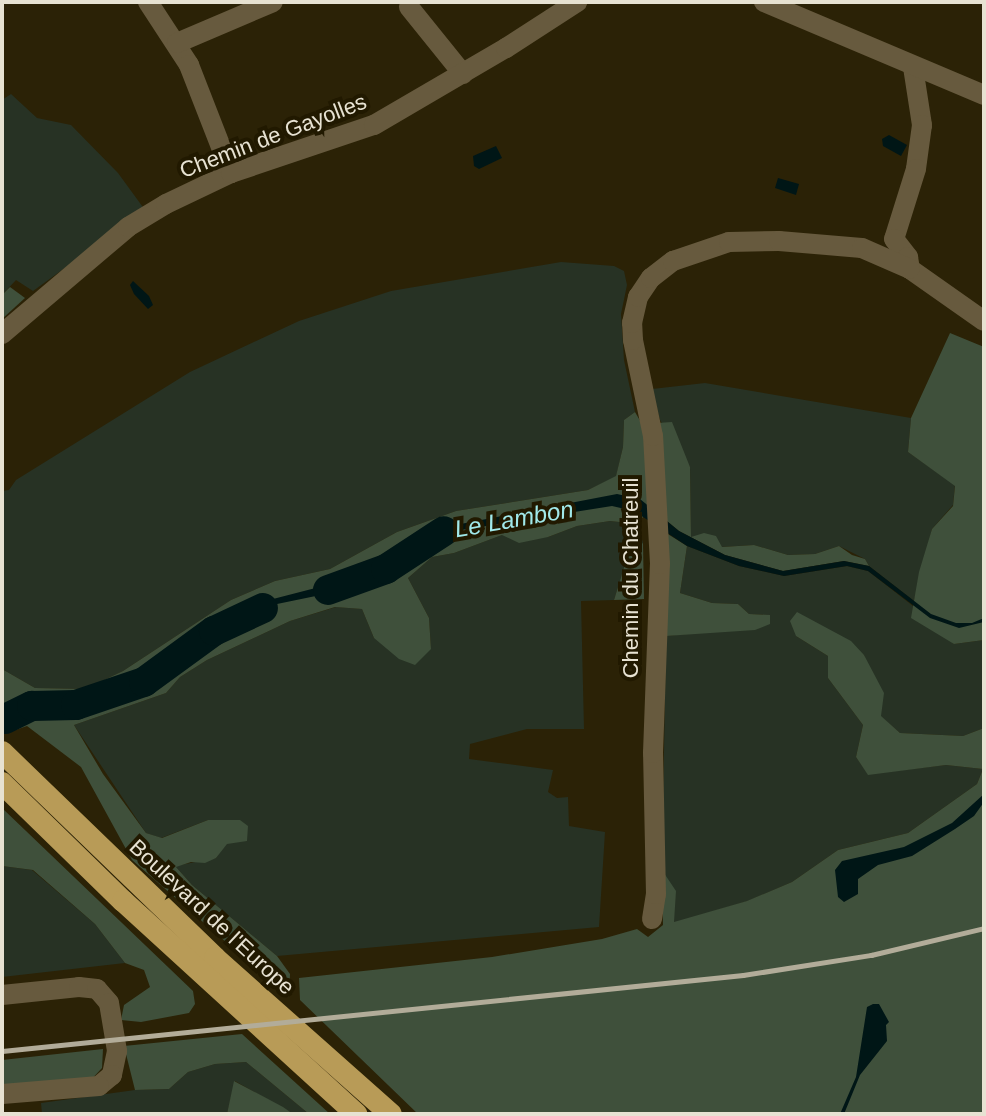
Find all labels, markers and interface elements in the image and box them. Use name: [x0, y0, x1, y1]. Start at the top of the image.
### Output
street label: Chemin de Gayolles: [176, 88, 370, 184]
street label: Chemin du Chatreuil: [618, 478, 644, 678]
water label: Le Lambon: [452, 494, 576, 544]
street label: Boulevard de l'Europe: [124, 834, 300, 1000]

